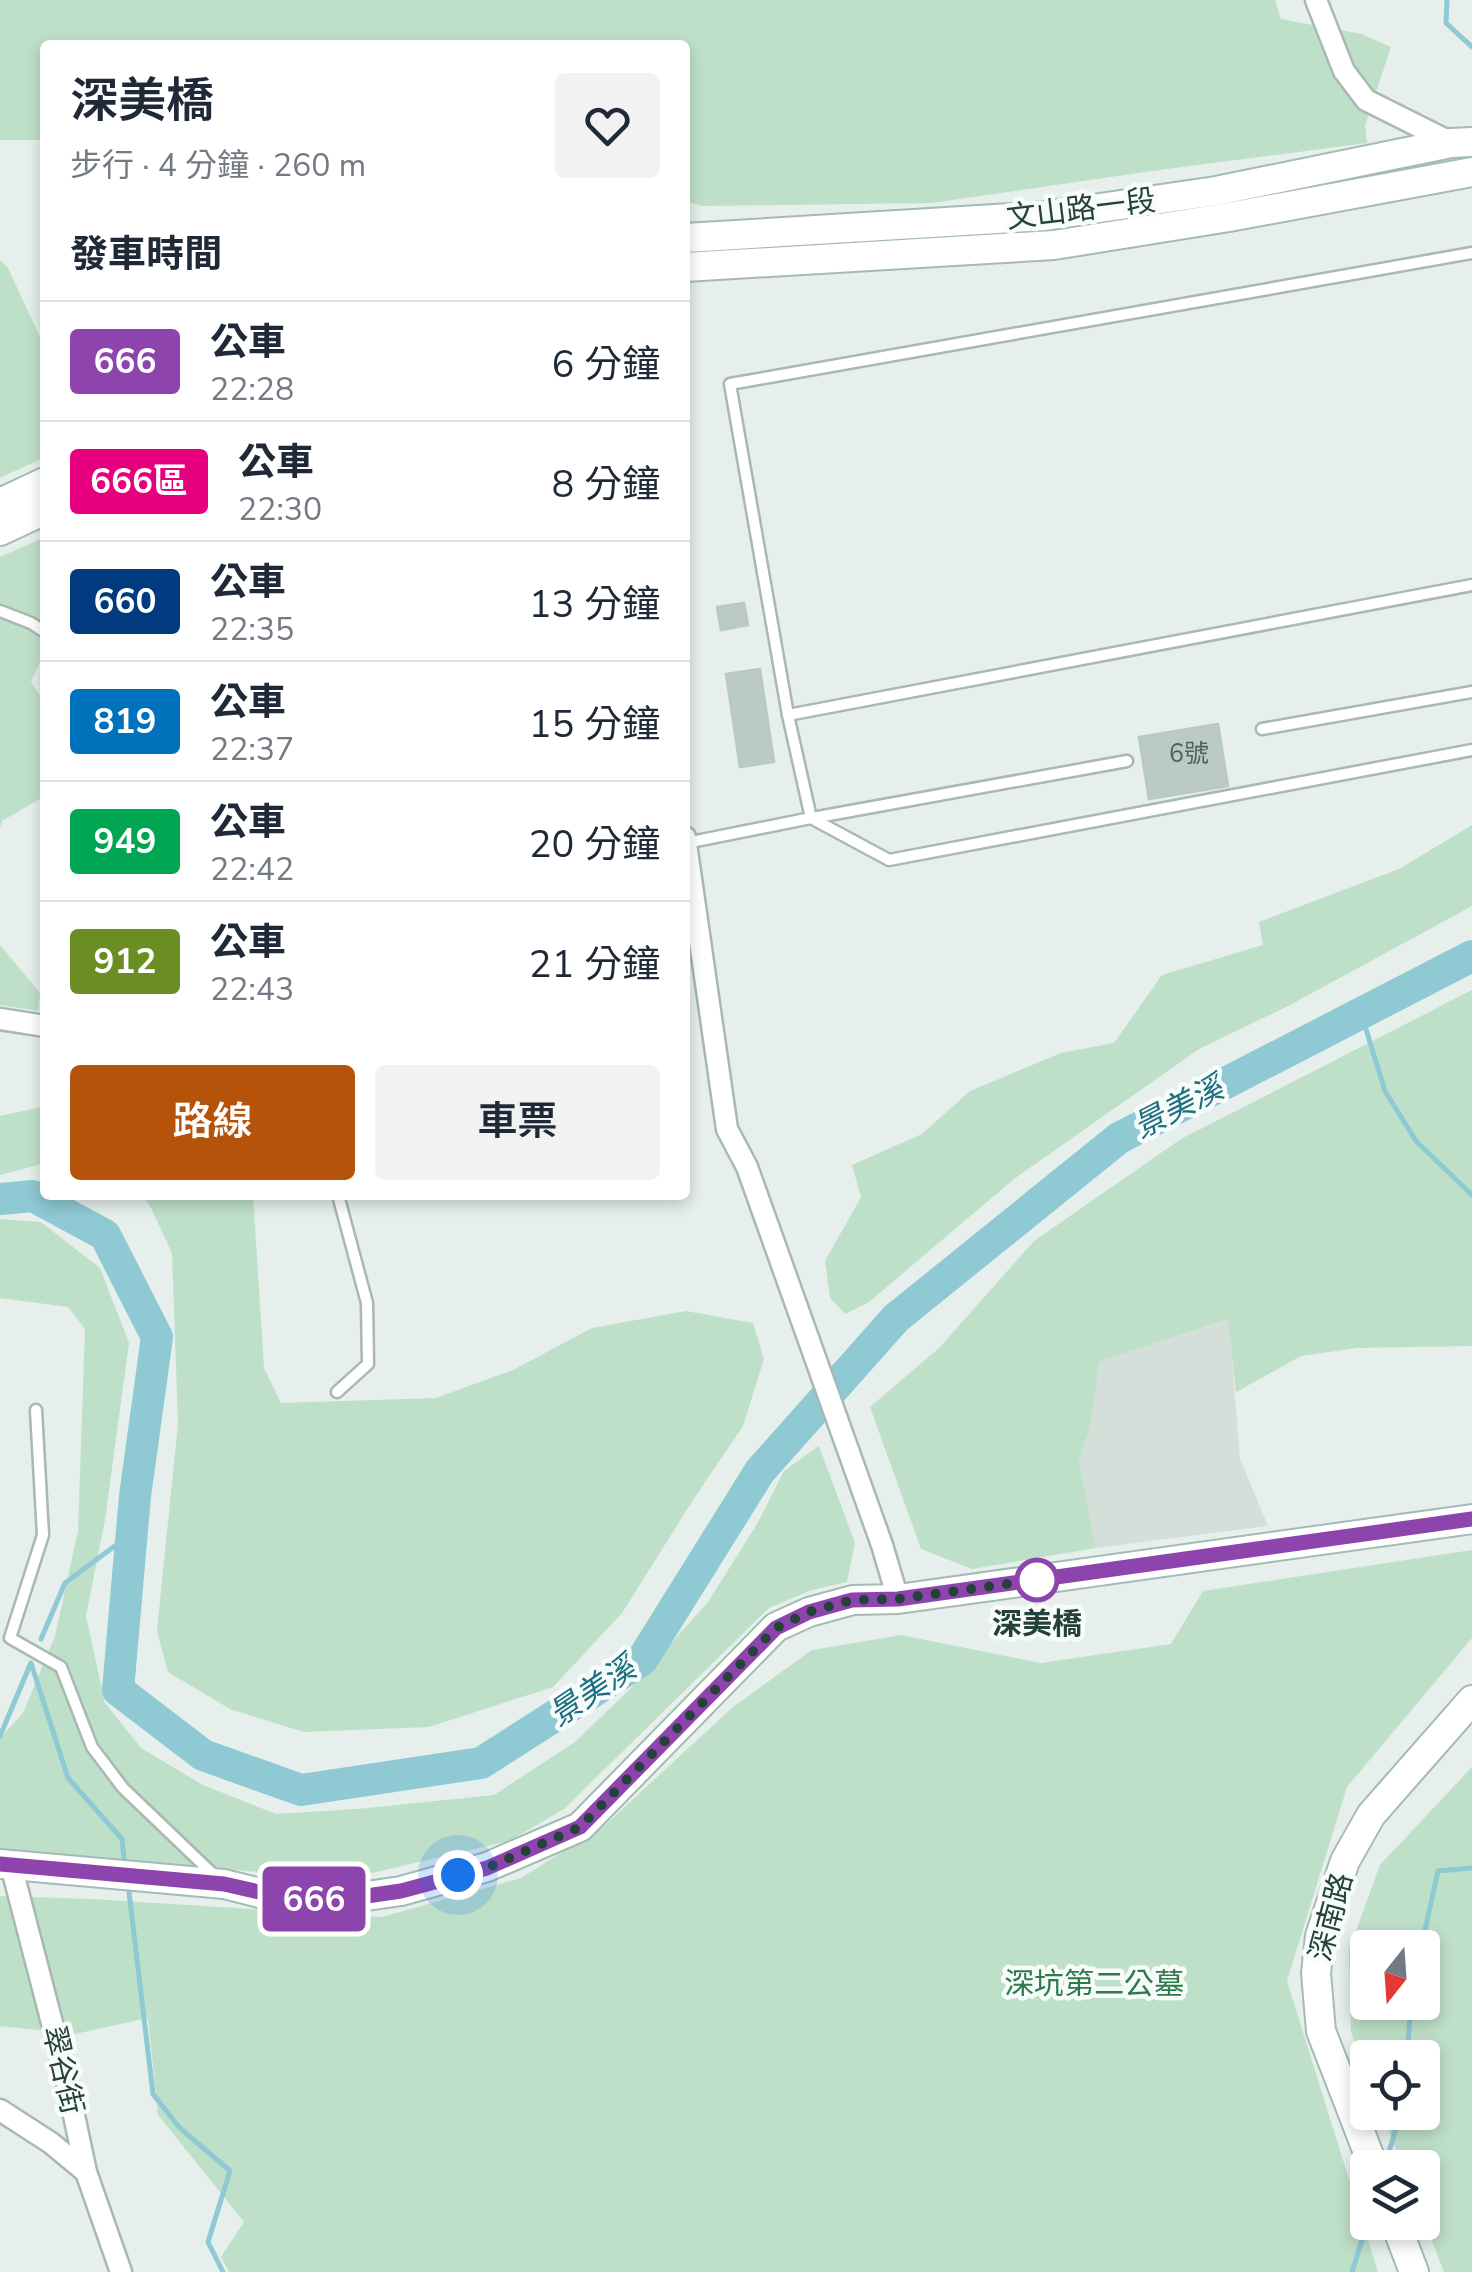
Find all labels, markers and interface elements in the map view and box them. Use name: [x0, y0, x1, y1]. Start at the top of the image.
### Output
text: 深美橋: [70, 68, 214, 134]
button: heart: [555, 73, 660, 178]
text: 步行 · 4 分鐘 · 260 m: [70, 144, 366, 187]
street label: 文山路一段: [1004, 180, 1158, 239]
text: 發車時間: [70, 229, 222, 280]
text: 公車: [210, 317, 286, 368]
text: 666: [93, 338, 157, 385]
text: 6 分鐘: [551, 339, 660, 390]
text: 22:28: [210, 368, 294, 411]
text: 公車: [238, 437, 314, 488]
text: 666區: [90, 458, 188, 505]
text: 8 分鐘: [551, 459, 660, 510]
text: 22:30: [238, 488, 322, 531]
text: 公車: [210, 557, 286, 608]
text: 660: [93, 578, 157, 625]
text: 13 分鐘: [529, 579, 660, 630]
text: 22:35: [210, 608, 294, 651]
text: 公車: [210, 677, 286, 728]
text: 819: [93, 698, 157, 745]
text: 15 分鐘: [529, 699, 660, 750]
text: 22:37: [210, 728, 294, 771]
house number: 6號: [1169, 737, 1209, 771]
text: 公車: [210, 797, 286, 848]
text: 949: [93, 818, 157, 865]
text: 20 分鐘: [529, 819, 660, 870]
text: 22:42: [210, 848, 294, 891]
text: 公車: [210, 917, 286, 968]
text: 912: [93, 938, 157, 985]
text: 21 分鐘: [529, 939, 660, 990]
text: 22:43: [210, 968, 294, 1011]
button: 路線: [70, 1065, 355, 1180]
button: 車票: [375, 1065, 660, 1180]
water label: 景美溪: [1126, 1065, 1234, 1148]
marker: 深美橋: [1016, 1559, 1058, 1601]
place label: 深美橋: [992, 1604, 1082, 1645]
water label: 景美溪: [540, 1645, 647, 1736]
your location: [433, 1850, 483, 1900]
line badge: 666: [256, 1866, 372, 1932]
street label: 深南路: [1300, 1868, 1363, 1966]
text: 666: [282, 1876, 346, 1923]
north arrow: [1350, 1930, 1440, 2020]
map controls: [1350, 1930, 1440, 2240]
park label: 深坑第二公墓: [1004, 1964, 1184, 2005]
street label: 翠谷街: [32, 2022, 93, 2119]
button: locate: [1350, 2040, 1440, 2130]
button: layers: [1350, 2150, 1440, 2240]

